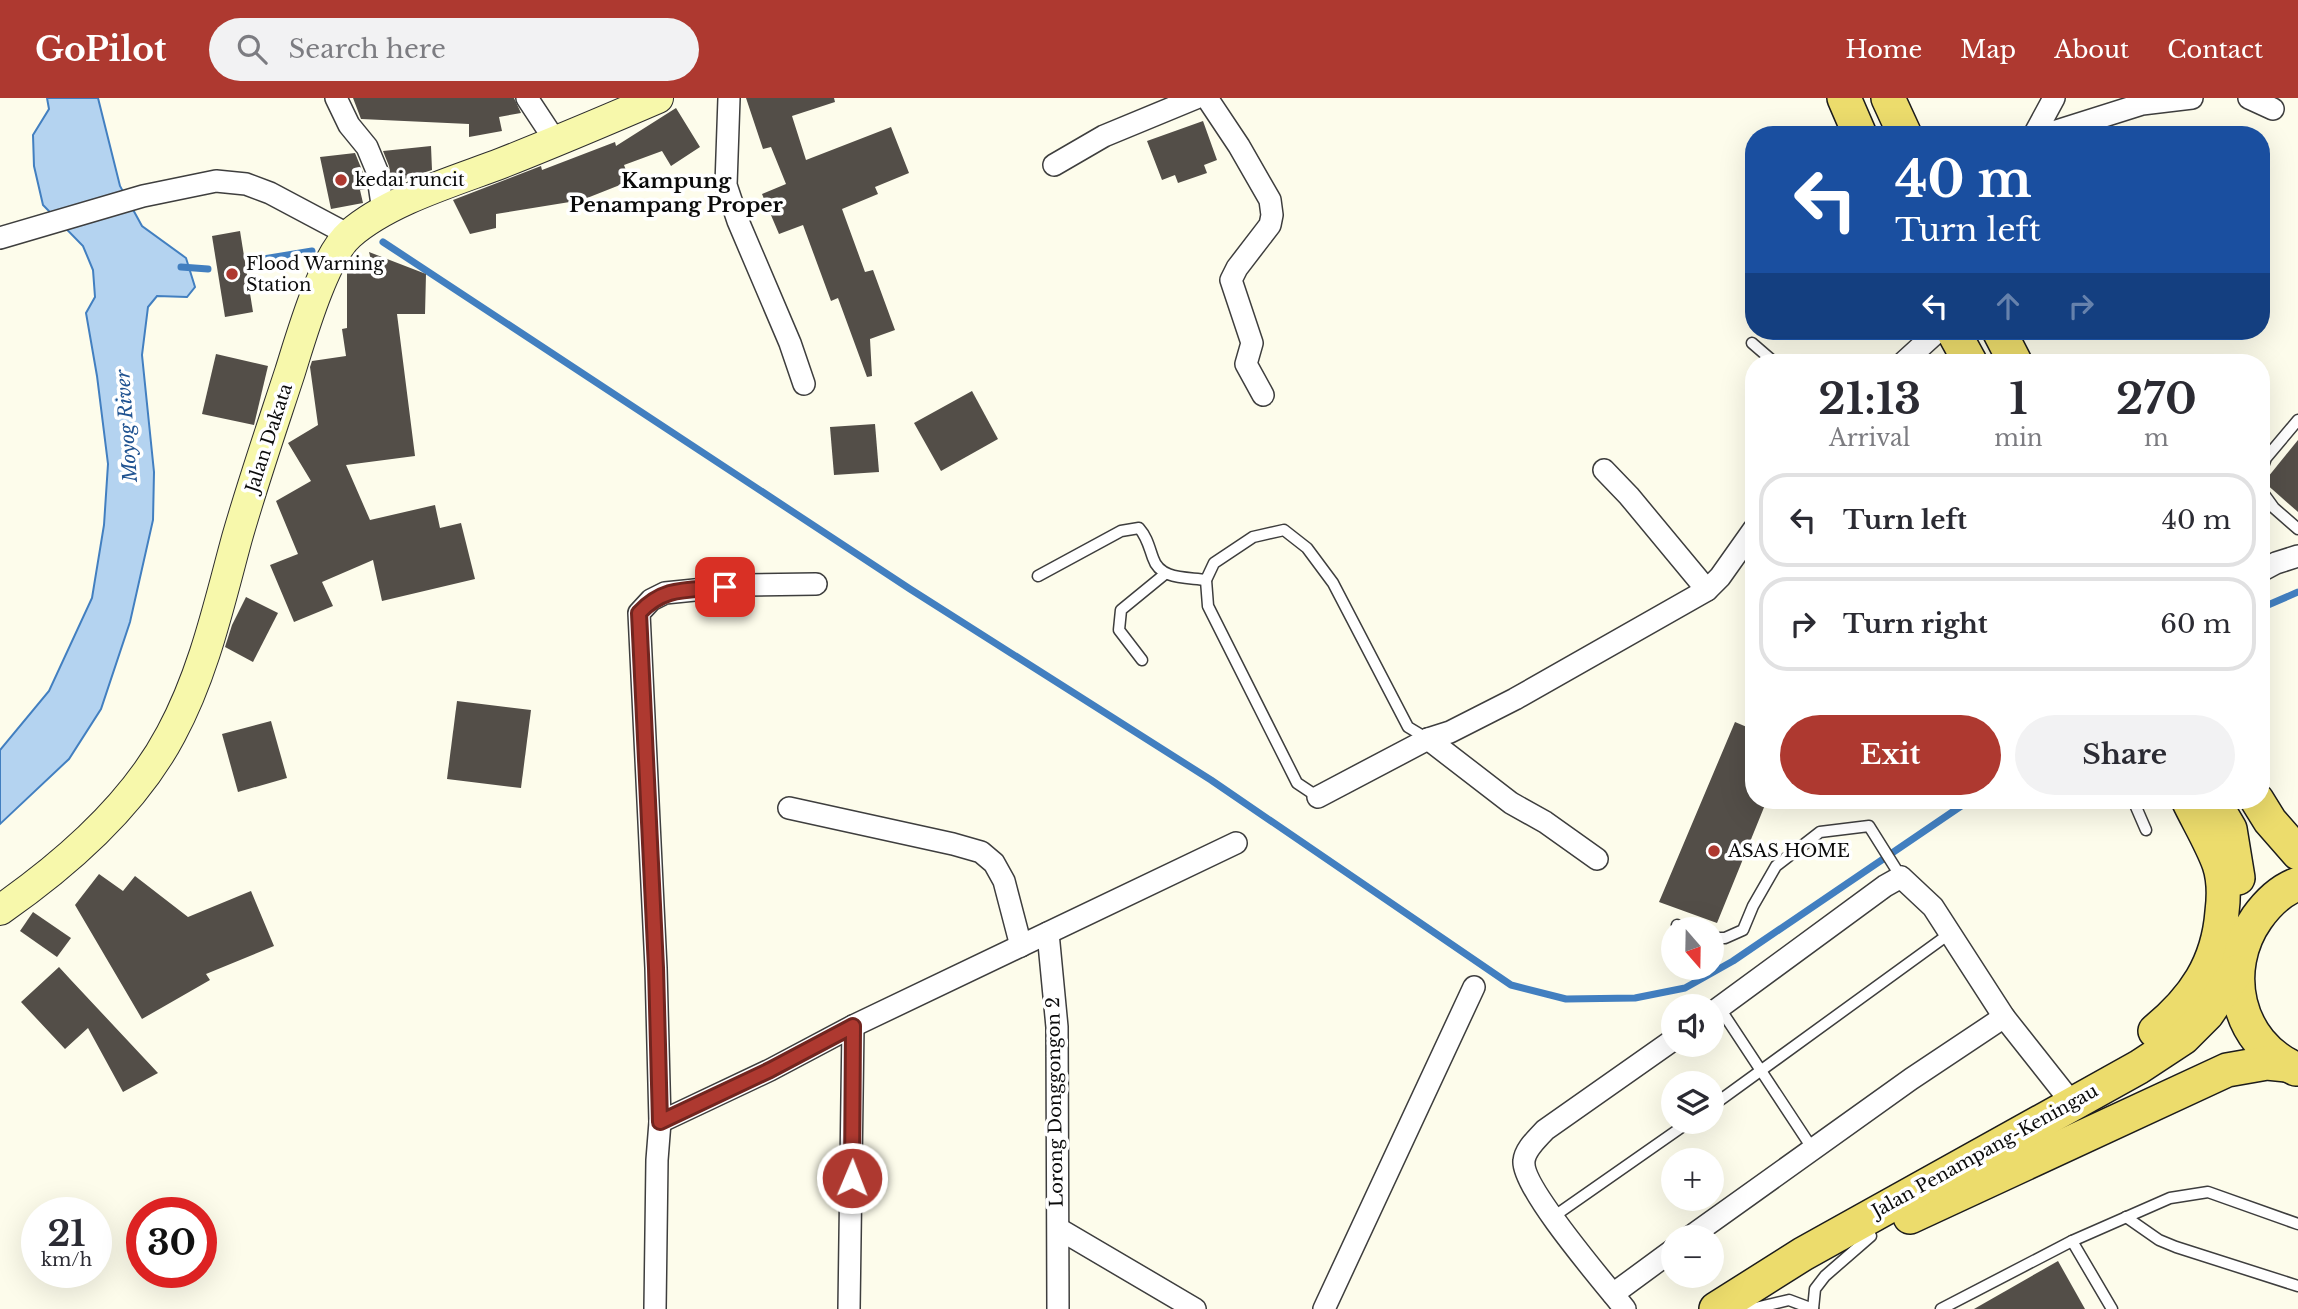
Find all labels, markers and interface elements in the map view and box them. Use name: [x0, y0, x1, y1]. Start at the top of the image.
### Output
search box: [209, 18, 699, 81]
text: GoPilot: [35, 29, 167, 70]
icon: search: [233, 30, 271, 68]
text: Search here: [289, 33, 446, 65]
text: Home: [1846, 35, 1922, 64]
text: Map: [1960, 35, 2016, 64]
text: About: [2054, 35, 2129, 64]
text: Contact: [2167, 35, 2263, 64]
text: 40 m: [1895, 149, 2032, 210]
icon: left: [1780, 154, 1871, 245]
district label: Kampung Penampang Proper: [569, 168, 784, 218]
place label: kedai runcit: [355, 169, 465, 191]
marker: kedai runcit: [333, 172, 349, 188]
text: Turn left: [1895, 210, 2041, 250]
place label: Flood Warning Station: [246, 253, 384, 296]
marker: Flood Warning Station: [224, 266, 240, 282]
icon: left: [1916, 287, 1954, 325]
icon: ahead: [1989, 287, 2027, 325]
icon: right: [2062, 287, 2100, 325]
water label: Moyog River: [111, 368, 142, 484]
text: 21:13: [1818, 373, 1921, 425]
text: 1: [2009, 373, 2028, 425]
text: 270: [2116, 373, 2197, 425]
street label: Jalan Dakata: [240, 381, 297, 497]
text: Arrival: [1829, 424, 1910, 452]
text: min: [1994, 424, 2043, 452]
text: m: [2144, 424, 2169, 452]
icon: left: [1784, 501, 1822, 539]
text: Turn left: [1843, 504, 1967, 536]
text: 40 m: [2162, 504, 2231, 536]
pin: [695, 557, 755, 617]
icon: arrive: [706, 568, 744, 606]
icon: right: [1784, 605, 1822, 643]
text: Turn right: [1843, 608, 1988, 640]
text: 60 m: [2160, 608, 2231, 640]
button: Exit: [1780, 715, 2001, 795]
button: Share: [2015, 715, 2235, 795]
place label: ASAS HOME: [1727, 840, 1850, 862]
marker: ASAS HOME: [1706, 843, 1722, 859]
north arrow: [1661, 917, 1724, 980]
map controls: [1661, 917, 1724, 1288]
button: sound: [1661, 994, 1724, 1057]
street label: Lorong Donggongon 2: [1042, 997, 1068, 1207]
button: layers: [1661, 1071, 1724, 1134]
street label: Jalan Penampang-Keningau: [1866, 1080, 2102, 1223]
position arrow: [815, 1141, 889, 1215]
button: +: [1661, 1148, 1724, 1211]
speed limit sign: 30: [126, 1197, 217, 1288]
text: 21: [47, 1212, 86, 1255]
button: −: [1661, 1225, 1724, 1288]
text: km/h: [41, 1249, 92, 1271]

